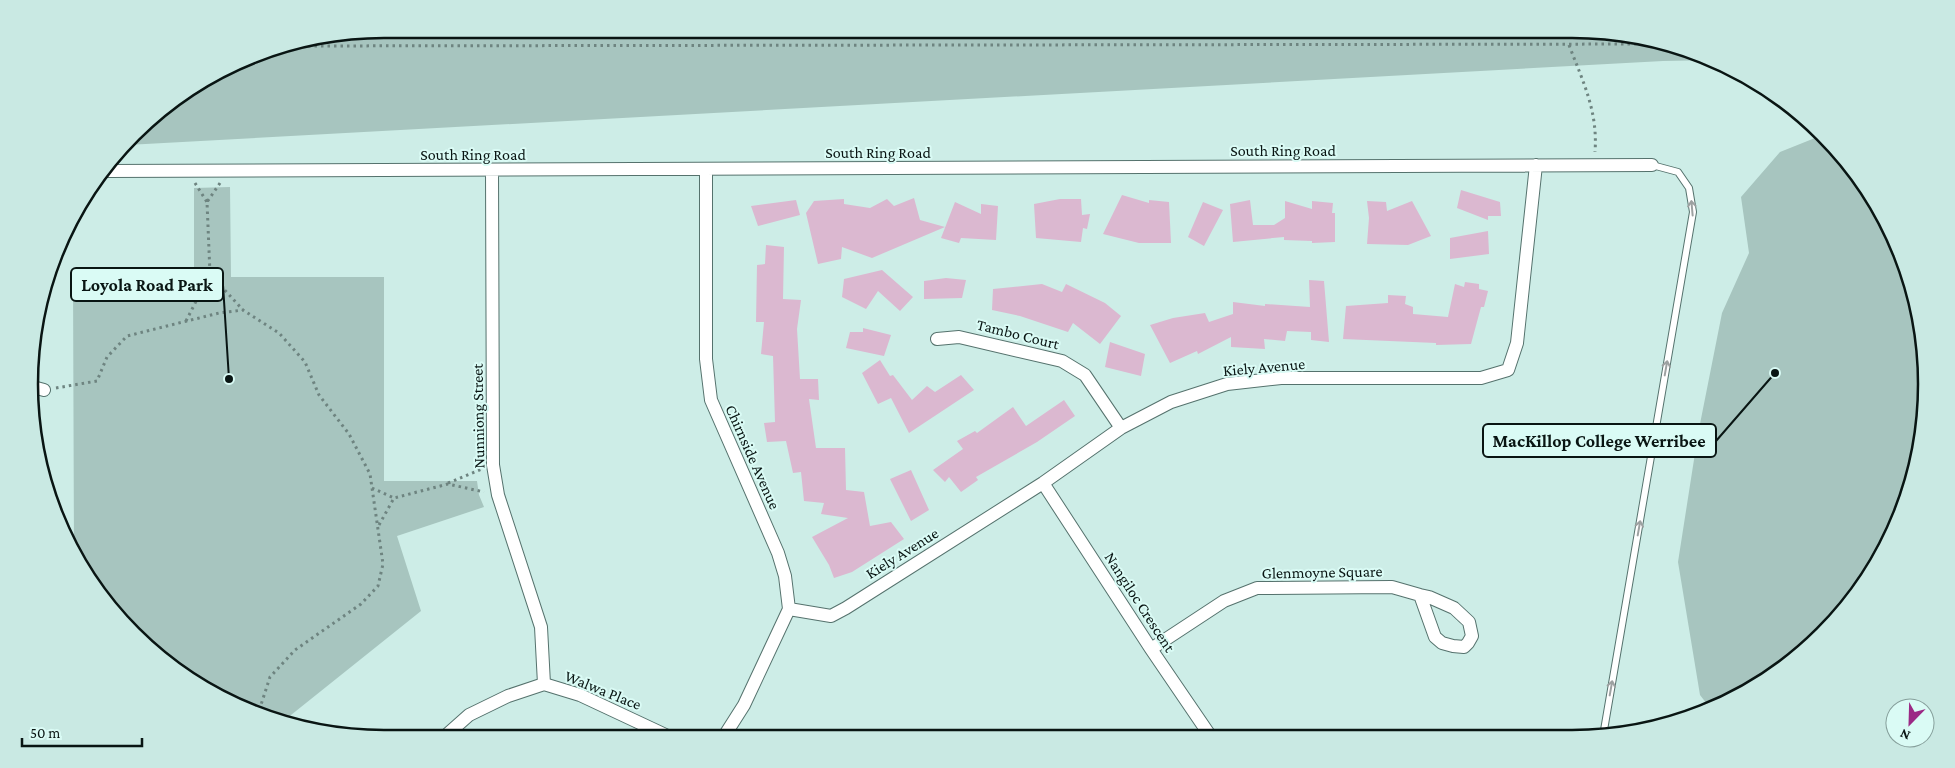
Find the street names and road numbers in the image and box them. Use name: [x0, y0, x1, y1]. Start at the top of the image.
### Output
street label: South Ring Road: [1230, 142, 1336, 160]
street label: South Ring Road: [825, 144, 931, 162]
street label: South Ring Road: [420, 146, 526, 164]
street label: Tambo Court: [975, 316, 1062, 353]
street label: Kiely Avenue: [1222, 355, 1306, 380]
street label: Nunniong Street: [469, 363, 488, 469]
street label: Chirnside Avenue: [722, 402, 784, 512]
street label: Kiely Avenue: [863, 524, 942, 583]
street label: Nangiloc Crescent: [1101, 549, 1179, 656]
street label: Glenmoyne Square: [1262, 562, 1383, 583]
street label: Walwa Place: [562, 667, 644, 713]

